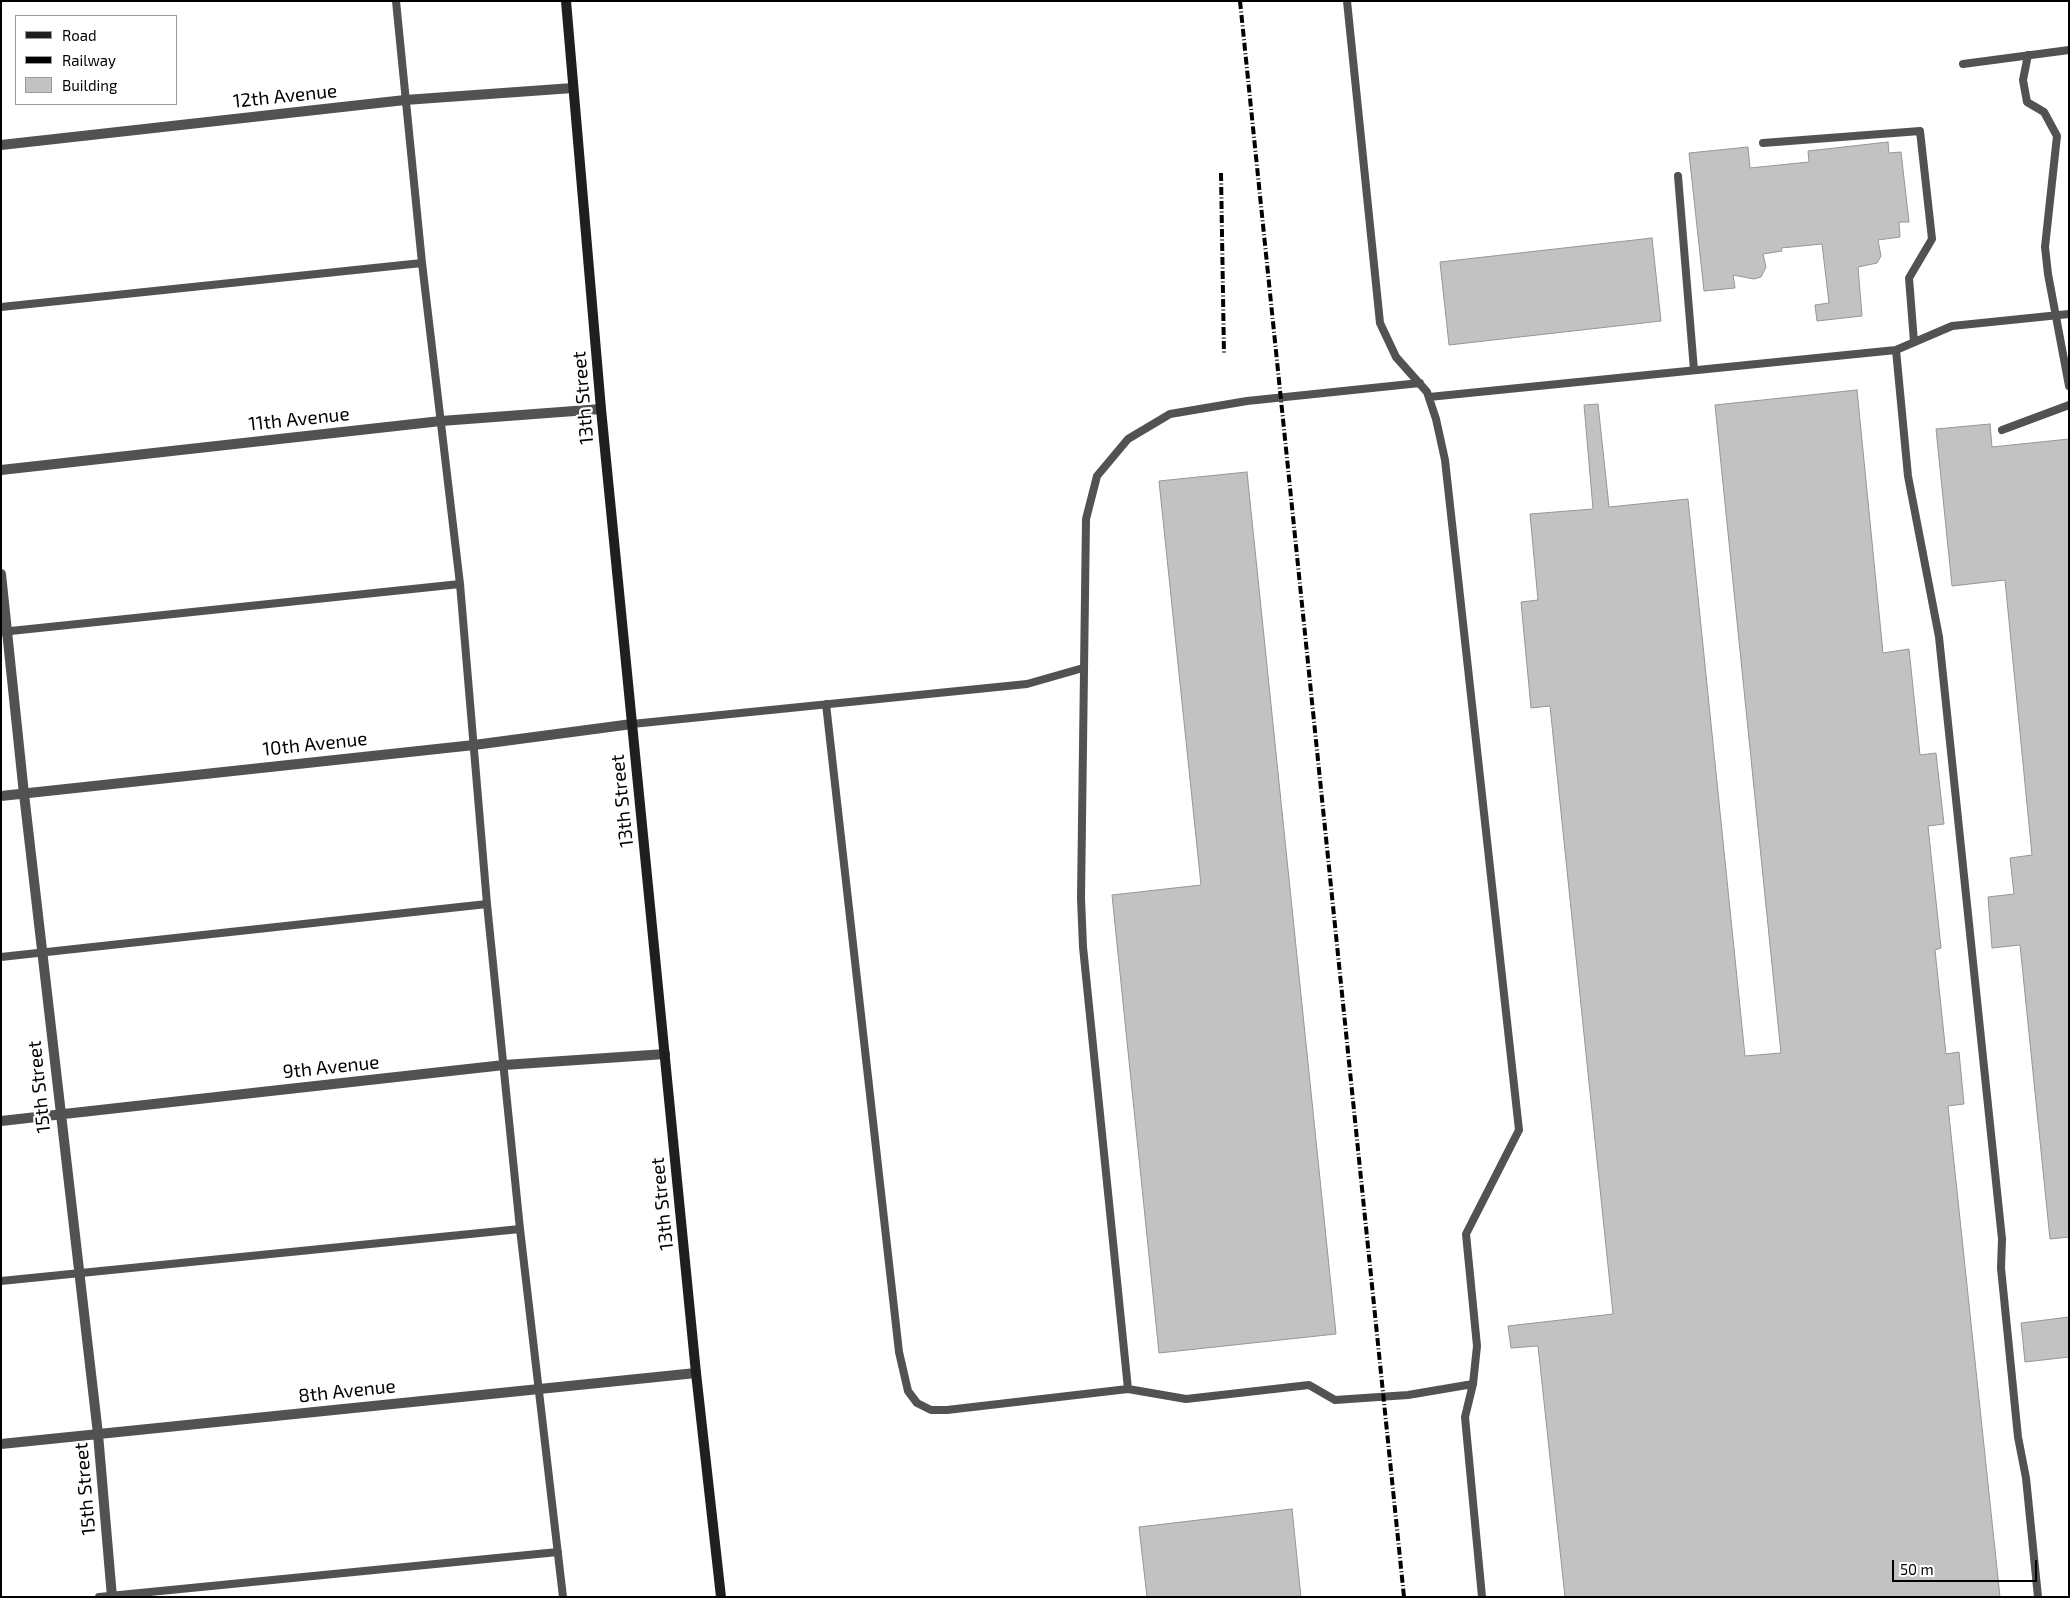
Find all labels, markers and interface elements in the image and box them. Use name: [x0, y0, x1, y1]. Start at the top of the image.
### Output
legend: [15, 15, 178, 105]
text: Road: [62, 26, 97, 44]
text: Railway: [62, 51, 116, 69]
text: Building: [62, 76, 117, 94]
street label: 12th Avenue: [232, 79, 338, 113]
street label: 13th Street: [568, 350, 598, 446]
street label: 11th Avenue: [247, 402, 351, 436]
street label: 10th Avenue: [261, 727, 369, 761]
street label: 13th Street: [606, 753, 638, 849]
street label: 15th Street: [23, 1040, 55, 1134]
street label: 9th Avenue: [282, 1051, 380, 1083]
street label: 13th Street: [646, 1156, 678, 1252]
street label: 8th Avenue: [297, 1375, 397, 1407]
street label: 15th Street: [70, 1442, 100, 1536]
scale bar: [1895, 1550, 2040, 1582]
text: 50 m: [1900, 1560, 1934, 1578]

